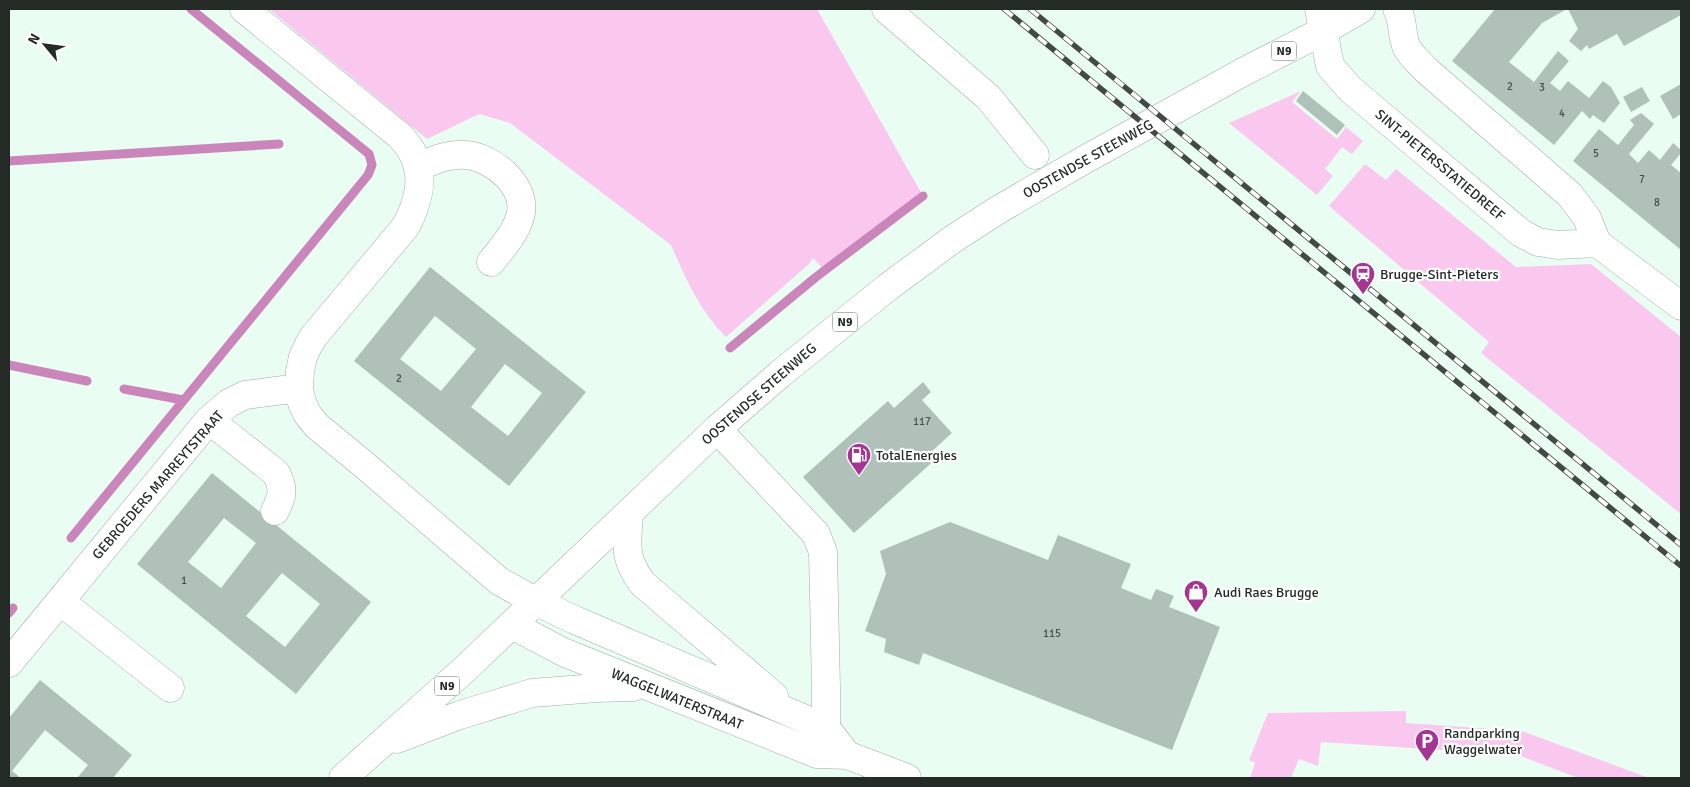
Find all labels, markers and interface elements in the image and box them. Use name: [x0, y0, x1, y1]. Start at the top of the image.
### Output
north arrow: [20, 20, 70, 70]
text: N: [24, 31, 44, 47]
road number: N9: [1272, 41, 1296, 60]
house number: 2: [1507, 80, 1513, 93]
house number: 3: [1539, 81, 1545, 94]
street label: SINT-PIETERSSTATIEDREEF: [1372, 106, 1508, 224]
house number: 4: [1559, 107, 1565, 120]
street label: OOSTENDSE STEENWEG: [1020, 116, 1156, 202]
house number: 5: [1593, 147, 1599, 160]
house number: 7: [1639, 173, 1645, 186]
house number: 8: [1654, 196, 1660, 209]
station icon: Brugge-Sint-Pieters: [1350, 261, 1376, 295]
place label: Brugge-Sint-Pieters: [1380, 266, 1499, 283]
road number: N9: [832, 313, 858, 332]
street label: OOSTENDSE STEENWEG: [698, 340, 820, 448]
house number: 2: [396, 372, 402, 385]
street label: GEBROEDERS MARREYTSTRAAT: [89, 407, 227, 563]
house number: 117: [913, 415, 931, 428]
fuel station icon: TotalEnergies: [846, 442, 872, 476]
place label: TotalEnergies: [876, 447, 957, 464]
house number: 1: [181, 574, 187, 587]
shop icon: Audi Raes Brugge: [1183, 579, 1209, 613]
place label: Audi Raes Brugge: [1214, 584, 1319, 601]
house number: 115: [1043, 627, 1061, 640]
street label: WAGGELWATERSTRAAT: [609, 665, 746, 733]
road number: N9: [434, 676, 460, 696]
place label: Randparking Waggelwater: [1444, 725, 1523, 758]
parking icon: Randparking Waggelwater: [1414, 728, 1440, 762]

